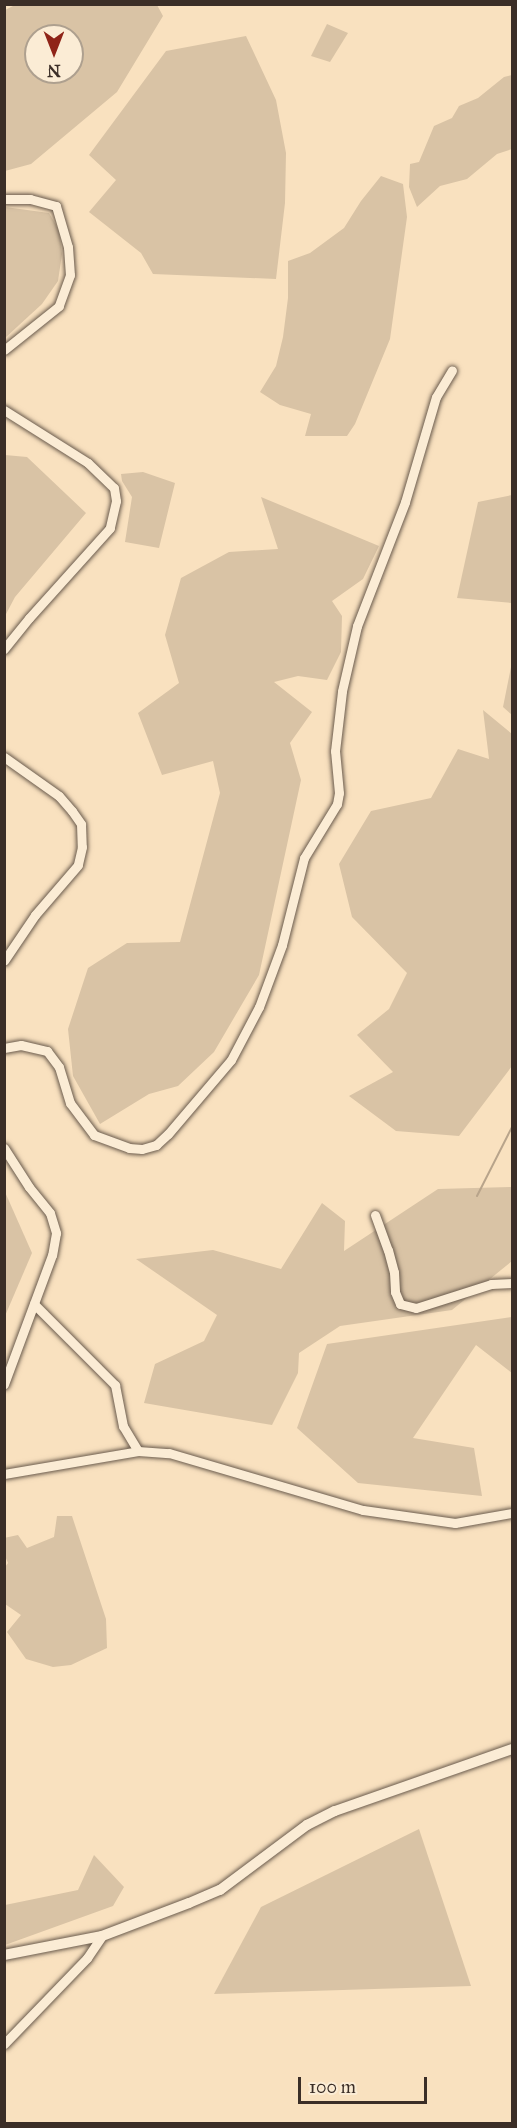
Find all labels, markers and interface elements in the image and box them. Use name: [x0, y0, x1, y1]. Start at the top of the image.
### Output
north arrow: [24, 24, 84, 84]
text: N: [47, 61, 61, 80]
scale bar: [301, 2065, 430, 2103]
text: 100 m: [309, 2076, 356, 2098]

